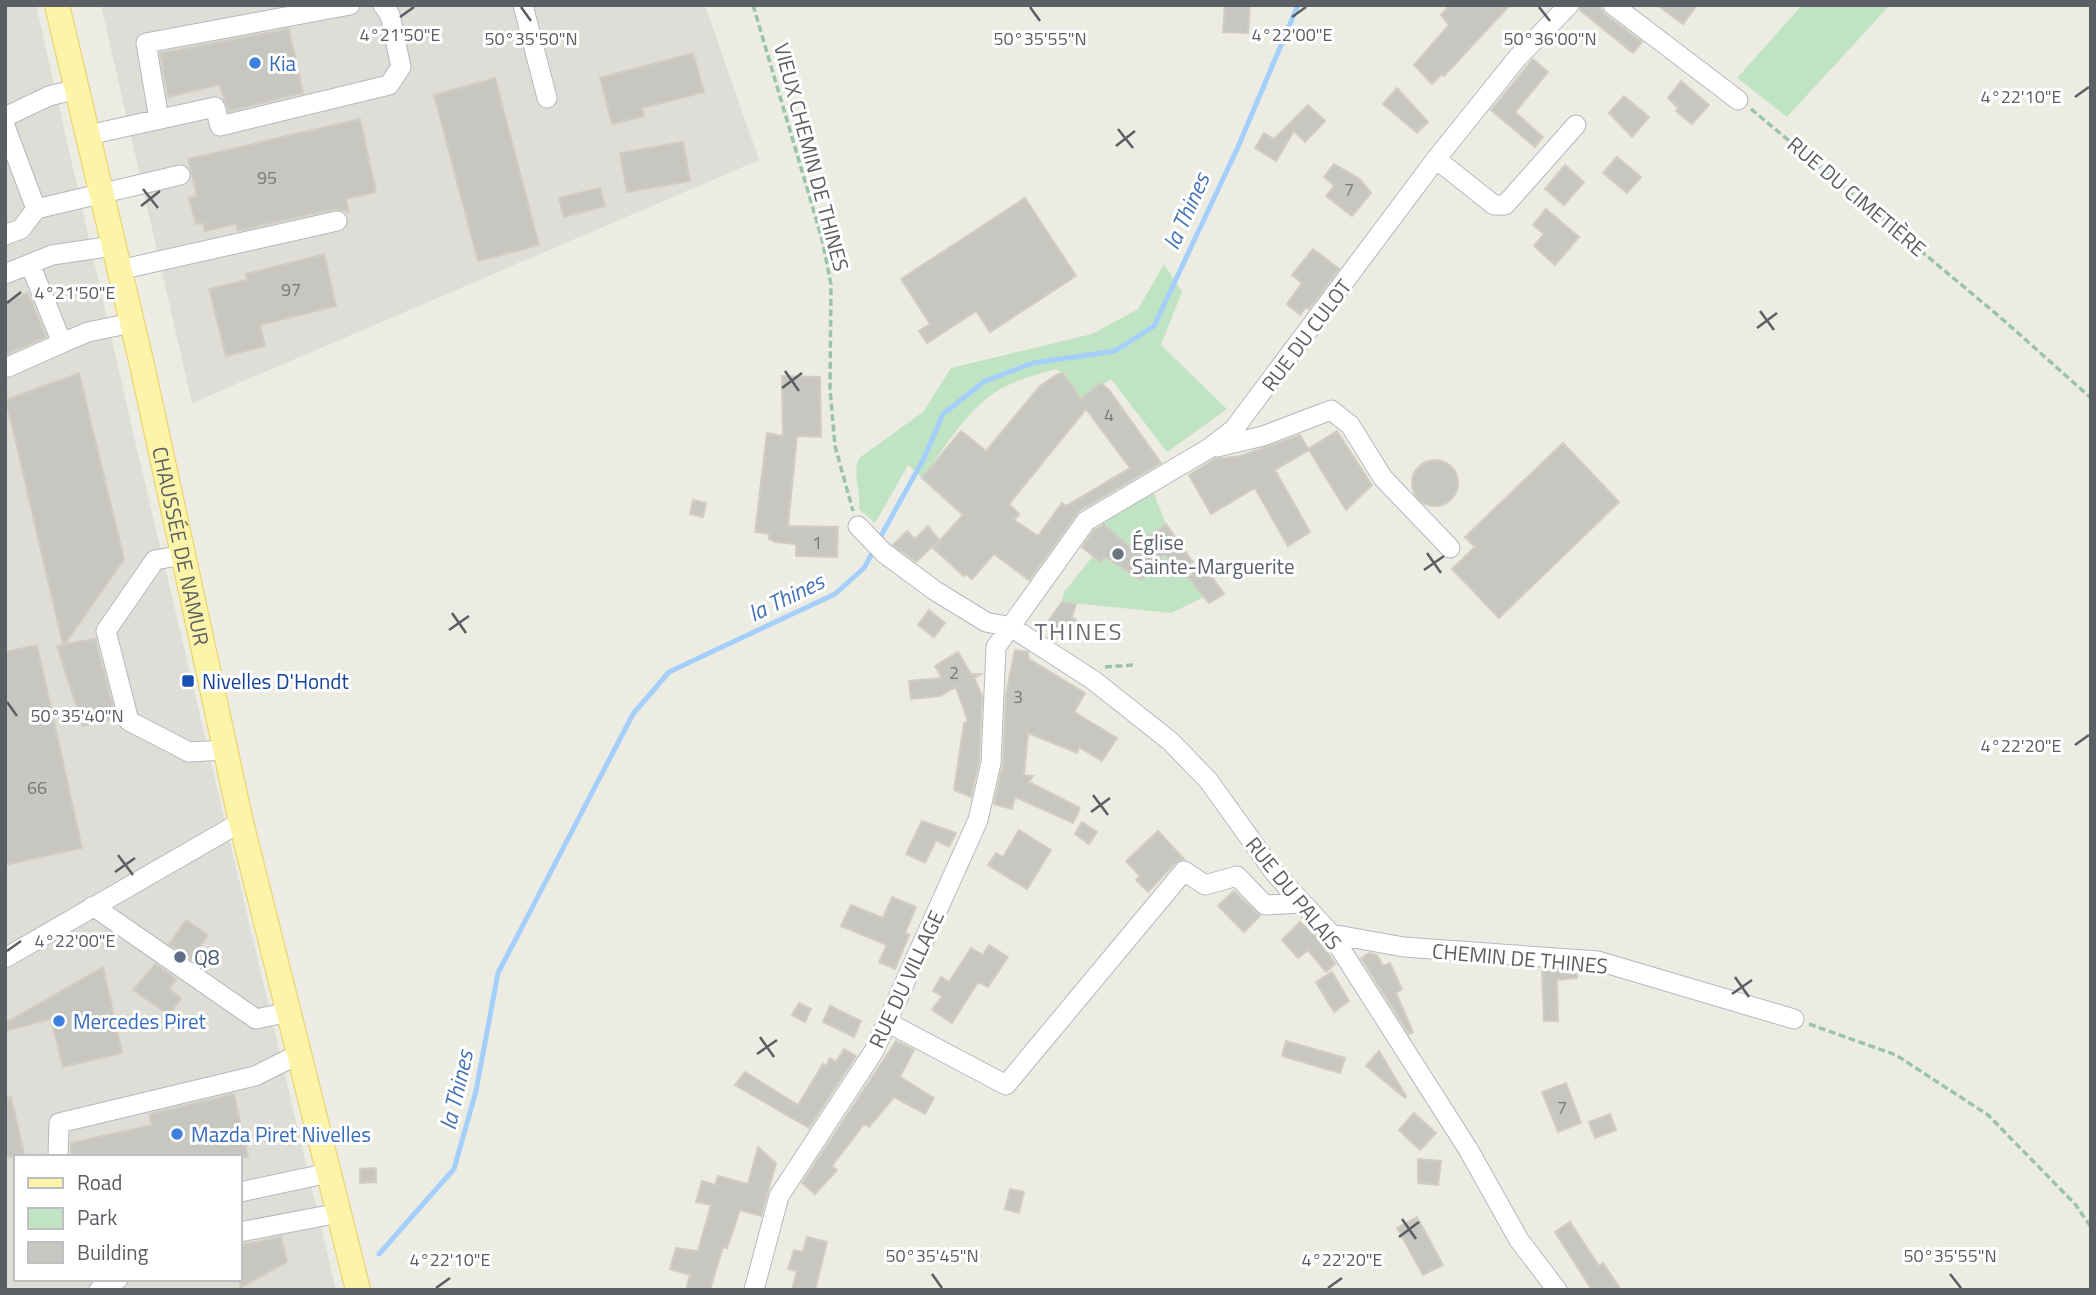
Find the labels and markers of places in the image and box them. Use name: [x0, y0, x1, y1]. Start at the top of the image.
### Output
place label: Kia: [269, 47, 297, 79]
marker: Kia: [247, 55, 263, 71]
place label: Église Sainte-Marguerite: [1132, 526, 1295, 582]
marker: Église Sainte-Marguerite: [1110, 546, 1126, 562]
place label: Nivelles D'Hondt: [202, 665, 349, 697]
marker: Nivelles D'Hondt: [180, 673, 196, 689]
place label: Q8: [194, 941, 220, 973]
marker: Q8: [172, 949, 188, 965]
place label: Mercedes Piret: [73, 1005, 207, 1037]
marker: Mercedes Piret: [51, 1013, 67, 1029]
place label: Mazda Piret Nivelles: [191, 1118, 371, 1150]
marker: Mazda Piret Nivelles: [169, 1126, 185, 1142]

